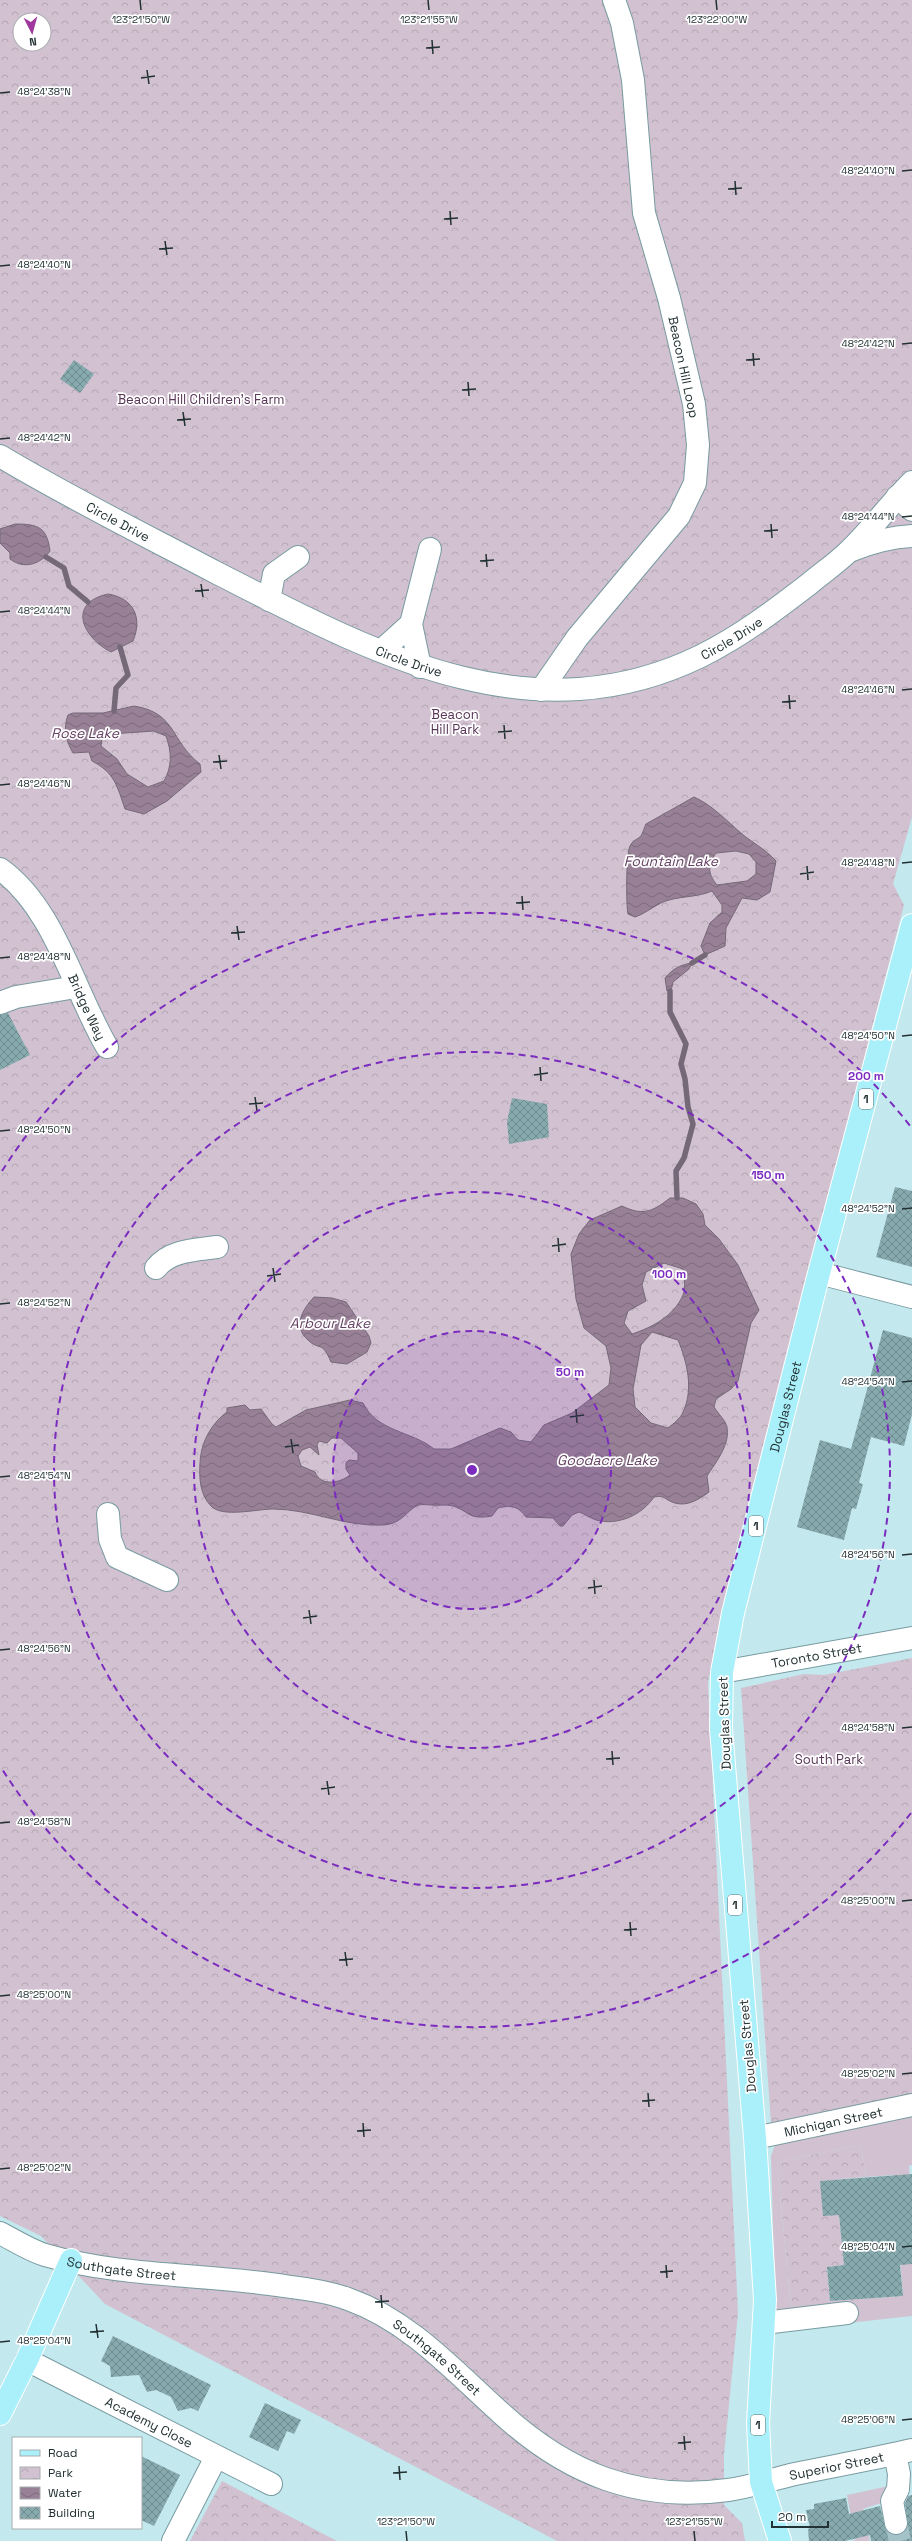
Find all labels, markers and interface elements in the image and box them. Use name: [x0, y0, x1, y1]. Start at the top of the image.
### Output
north arrow: [12, 12, 52, 52]
text: 123°21'50"W: [112, 13, 170, 26]
text: 123°21'55"W: [400, 13, 458, 26]
text: 123°22'00"W: [687, 13, 747, 26]
text: N: [29, 35, 37, 49]
text: 48°24'38"N: [17, 85, 71, 98]
text: 48°24'40"N: [841, 164, 895, 177]
text: 48°24'40"N: [17, 258, 71, 271]
street label: Beacon Hill Loop: [664, 315, 703, 420]
text: 48°24'42"N: [841, 337, 895, 350]
park label: Beacon Hill Children's Farm: [117, 391, 285, 408]
text: 48°24'42"N: [17, 431, 71, 444]
street label: Circle Drive: [83, 498, 153, 545]
text: 48°24'44"N: [841, 510, 895, 523]
text: 48°24'44"N: [17, 604, 71, 617]
street label: Circle Drive: [698, 613, 766, 664]
street label: Circle Drive: [373, 642, 444, 681]
text: 48°24'46"N: [841, 683, 895, 696]
park label: Beacon Hill Park: [431, 706, 479, 738]
water label: Rose Lake: [51, 724, 120, 742]
text: 48°24'46"N: [17, 777, 71, 790]
water label: Fountain Lake: [624, 852, 719, 870]
text: 48°24'48"N: [841, 856, 895, 869]
text: 48°24'48"N: [17, 950, 71, 963]
street label: Bridge Way: [64, 972, 110, 1043]
text: 48°24'50"N: [841, 1029, 895, 1042]
text: 200 m: [848, 1068, 884, 1084]
road number: 1: [859, 1089, 873, 1109]
text: 48°24'50"N: [17, 1123, 71, 1136]
text: 150 m: [751, 1167, 785, 1183]
text: 48°24'52"N: [841, 1202, 895, 1215]
text: 100 m: [652, 1266, 686, 1282]
text: 48°24'52"N: [17, 1296, 71, 1309]
water label: Arbour Lake: [290, 1314, 371, 1332]
street label: Douglas Street: [766, 1359, 805, 1454]
text: 50 m: [556, 1364, 584, 1380]
text: 48°24'54"N: [841, 1375, 895, 1388]
water label: Goodacre Lake: [557, 1451, 658, 1469]
centre of rings: [465, 1463, 479, 1477]
text: 48°24'54"N: [17, 1469, 71, 1482]
road number: 1: [749, 1516, 763, 1536]
text: 48°24'56"N: [841, 1548, 895, 1561]
street label: Toronto Street: [770, 1639, 863, 1672]
text: 48°24'56"N: [17, 1642, 71, 1655]
street label: Douglas Street: [714, 1676, 735, 1770]
text: 48°24'58"N: [841, 1721, 895, 1734]
park label: South Park: [795, 1751, 863, 1768]
text: 48°24'58"N: [17, 1815, 71, 1828]
text: 48°25'00"N: [841, 1894, 895, 1907]
road number: 1: [728, 1895, 742, 1915]
text: 48°25'00"N: [17, 1988, 71, 2001]
street label: Douglas Street: [735, 1999, 760, 2093]
text: 48°25'02"N: [841, 2067, 895, 2080]
street label: Michigan Street: [783, 2103, 884, 2141]
text: 48°25'02"N: [17, 2161, 71, 2174]
text: 48°25'04"N: [841, 2240, 895, 2253]
street label: Southgate Street: [65, 2253, 177, 2284]
street label: Southgate Street: [390, 2315, 484, 2399]
text: 48°25'04"N: [17, 2334, 71, 2347]
street label: Academy Close: [102, 2393, 196, 2452]
text: 48°25'06"N: [841, 2413, 895, 2426]
road number: 1: [751, 2415, 765, 2435]
legend: [12, 2437, 142, 2529]
text: Road: [48, 2445, 77, 2461]
street label: Superior Street: [788, 2448, 886, 2484]
text: Park: [48, 2465, 73, 2481]
text: Water: [48, 2485, 82, 2501]
scale bar: [772, 2503, 828, 2529]
text: Building: [48, 2505, 95, 2521]
text: 20 m: [778, 2509, 806, 2525]
text: 123°21'50"W: [377, 2515, 435, 2528]
text: 123°21'55"W: [665, 2515, 723, 2528]

